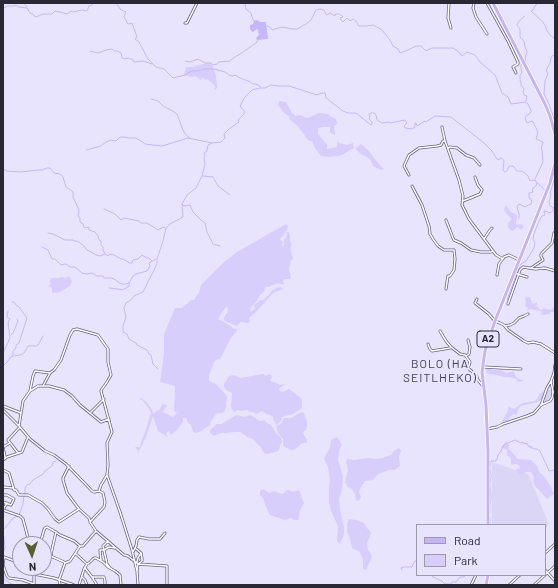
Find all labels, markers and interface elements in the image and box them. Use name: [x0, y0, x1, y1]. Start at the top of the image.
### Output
road number: A2: [477, 331, 499, 347]
district label: BOLO (HA SEITLHEKO): [403, 357, 477, 385]
legend: [416, 524, 546, 576]
text: Road: [454, 533, 481, 547]
north arrow: [12, 536, 52, 576]
text: Park: [454, 553, 478, 567]
text: N: [29, 561, 37, 574]

